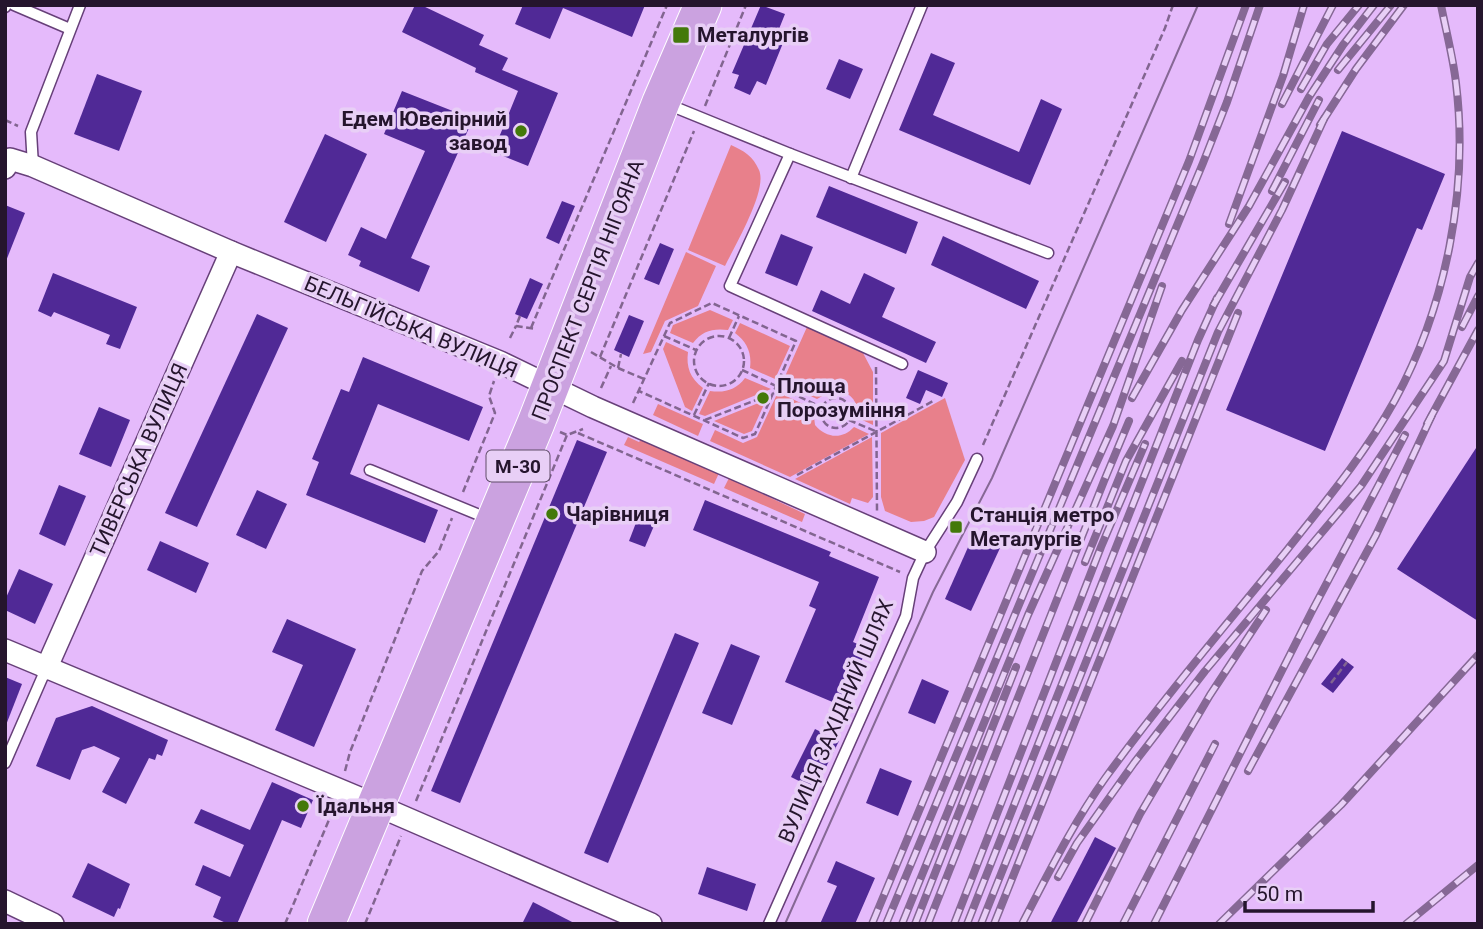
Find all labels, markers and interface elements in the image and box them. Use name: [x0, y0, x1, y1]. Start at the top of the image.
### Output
place label: Металургів: [697, 23, 809, 47]
marker: Металургів: [671, 25, 691, 45]
place label: Едем Ювелірний завод: [341, 107, 507, 155]
marker: Едем Ювелірний завод: [513, 123, 529, 139]
street label: ПРОСПЕКТ СЕРГІЯ НІГОЯНА: [527, 156, 649, 424]
street label: БЕЛЬГІЙСЬКА ВУЛИЦЯ: [301, 271, 521, 383]
street label: ТИВЕРСЬКА ВУЛИЦЯ: [85, 360, 193, 560]
place label: Площа Порозуміння: [777, 374, 906, 422]
marker: Площа Порозуміння: [755, 390, 771, 406]
road number: М-30: [486, 450, 550, 481]
place label: Чарівниця: [566, 502, 670, 526]
place label: Станція метро Металургів: [970, 503, 1114, 551]
marker: Чарівниця: [544, 506, 560, 522]
marker: Станція метро Металургів: [948, 519, 964, 535]
street label: ВУЛИЦЯ ЗАХІДНИЙ ШЛЯХ: [774, 596, 898, 846]
place label: Їдальня: [316, 794, 395, 818]
marker: Їдальня: [295, 798, 311, 814]
scale bar: [1245, 870, 1373, 914]
text: 50 m: [1256, 882, 1303, 906]

